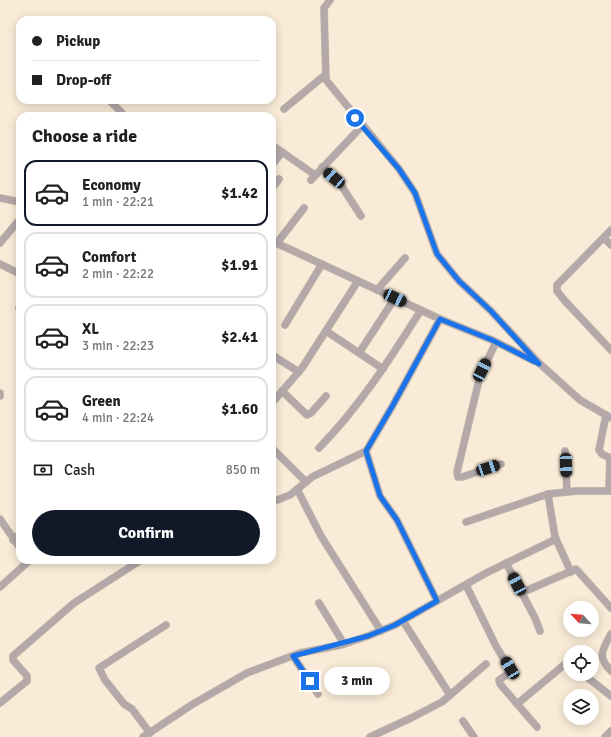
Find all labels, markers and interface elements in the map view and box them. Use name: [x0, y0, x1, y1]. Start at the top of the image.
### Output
text: Pickup: [56, 32, 100, 50]
text: Drop-off: [56, 71, 111, 89]
route start: [346, 109, 364, 127]
text: Choose a ride: [32, 125, 137, 147]
car: [321, 166, 347, 190]
icon: car: [34, 175, 70, 211]
text: Economy: [82, 176, 141, 194]
text: $1.42: [221, 184, 258, 202]
text: 1 min · 22:21: [82, 194, 154, 210]
icon: car: [34, 247, 70, 283]
text: Comfort: [82, 248, 136, 266]
text: $1.91: [221, 256, 258, 274]
text: 2 min · 22:22: [82, 266, 154, 282]
car: [382, 287, 408, 309]
icon: car: [34, 319, 70, 355]
text: XL: [82, 320, 99, 338]
text: $2.41: [221, 328, 258, 346]
text: 3 min · 22:23: [82, 338, 154, 354]
car: [471, 357, 493, 383]
icon: car: [34, 391, 70, 427]
text: Green: [82, 392, 121, 410]
text: $1.60: [221, 400, 258, 418]
text: 4 min · 22:24: [82, 410, 154, 426]
car: [560, 453, 572, 477]
icon: cash: [32, 459, 54, 481]
car: [475, 459, 501, 477]
text: Cash: [64, 461, 95, 479]
text: 850 m: [226, 462, 260, 478]
button: Confirm: [32, 510, 260, 556]
car: [506, 571, 528, 597]
north arrow: [563, 601, 599, 637]
map controls: [563, 601, 599, 725]
button: locate: [563, 645, 599, 681]
car: [499, 655, 521, 681]
callout: 3 min: [324, 667, 390, 695]
route end: [301, 672, 319, 690]
text: 3 min: [341, 673, 373, 689]
button: layers: [563, 689, 599, 725]

